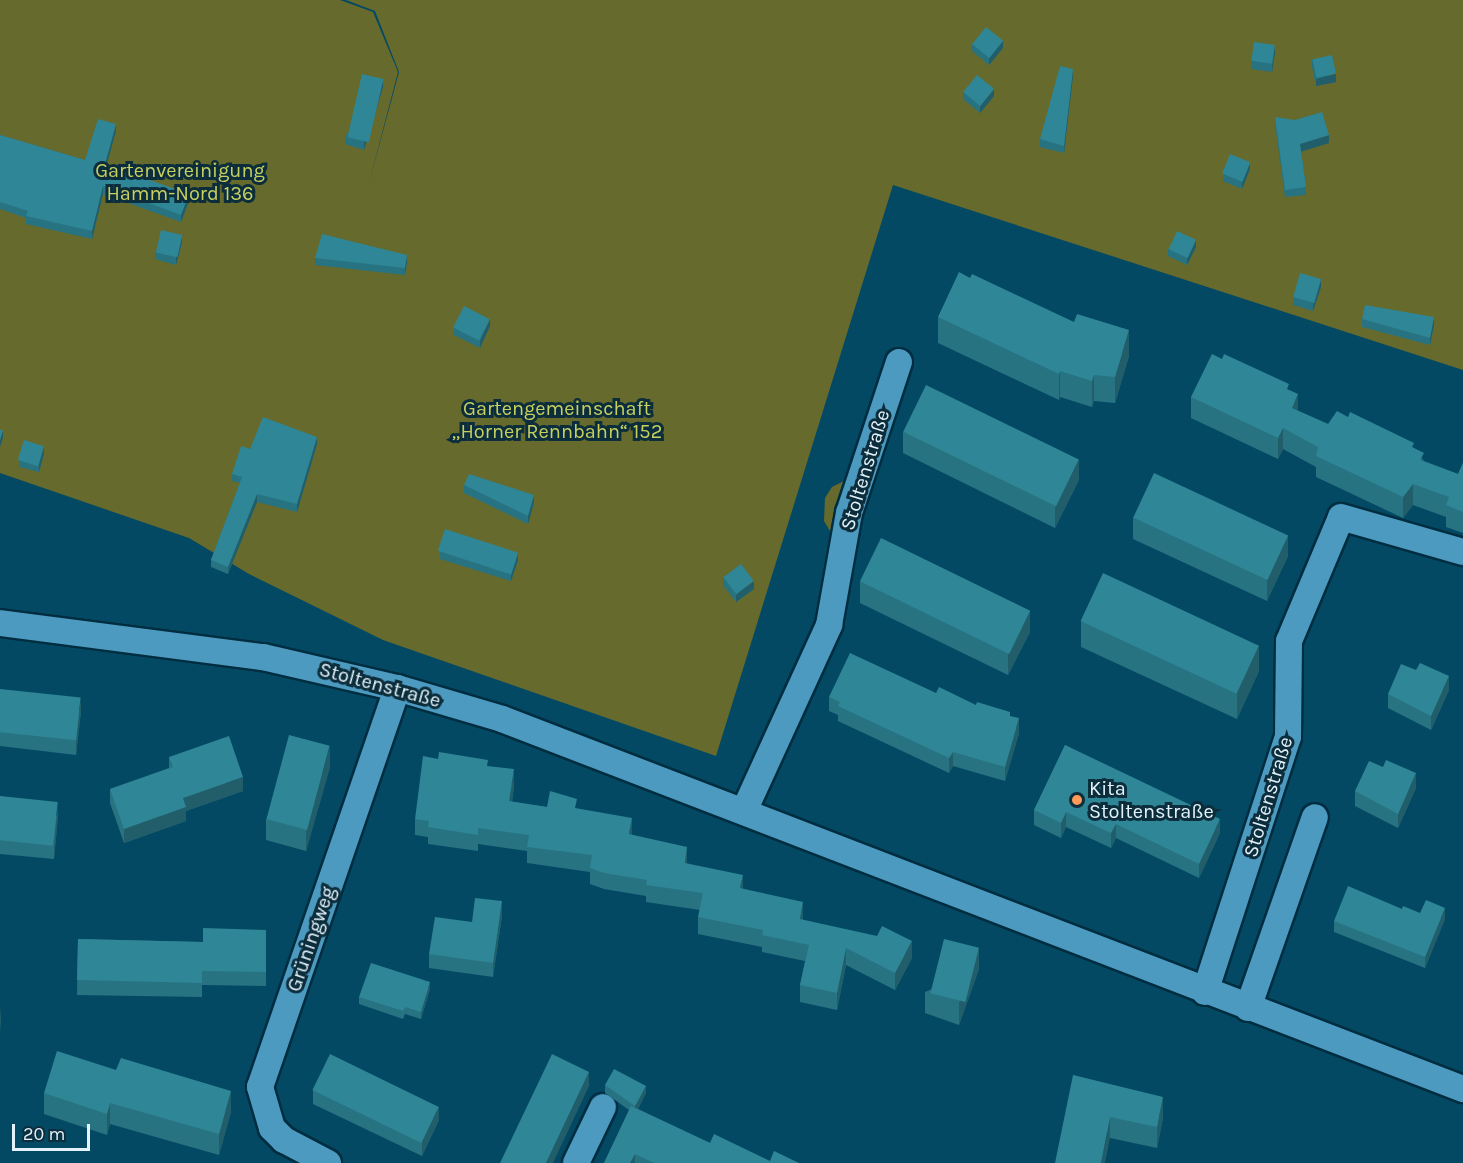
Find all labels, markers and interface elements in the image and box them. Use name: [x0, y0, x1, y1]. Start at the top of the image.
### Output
park label: Gartenvereinigung Hamm-Nord 136: [95, 158, 265, 205]
park label: Gartengemeinschaft „Horner Rennbahn“ 152: [452, 396, 662, 443]
street label: Stoltenstraße: [835, 407, 895, 533]
street label: Stoltenstraße: [317, 657, 443, 713]
street label: Stoltenstraße: [1238, 734, 1298, 860]
place label: Kita Stoltenstraße: [1089, 777, 1214, 824]
marker: Kita Stoltenstraße: [1070, 793, 1084, 807]
street label: Grüningweg: [282, 883, 340, 995]
scale bar: [15, 1112, 93, 1150]
text: 20 m: [23, 1123, 65, 1145]

